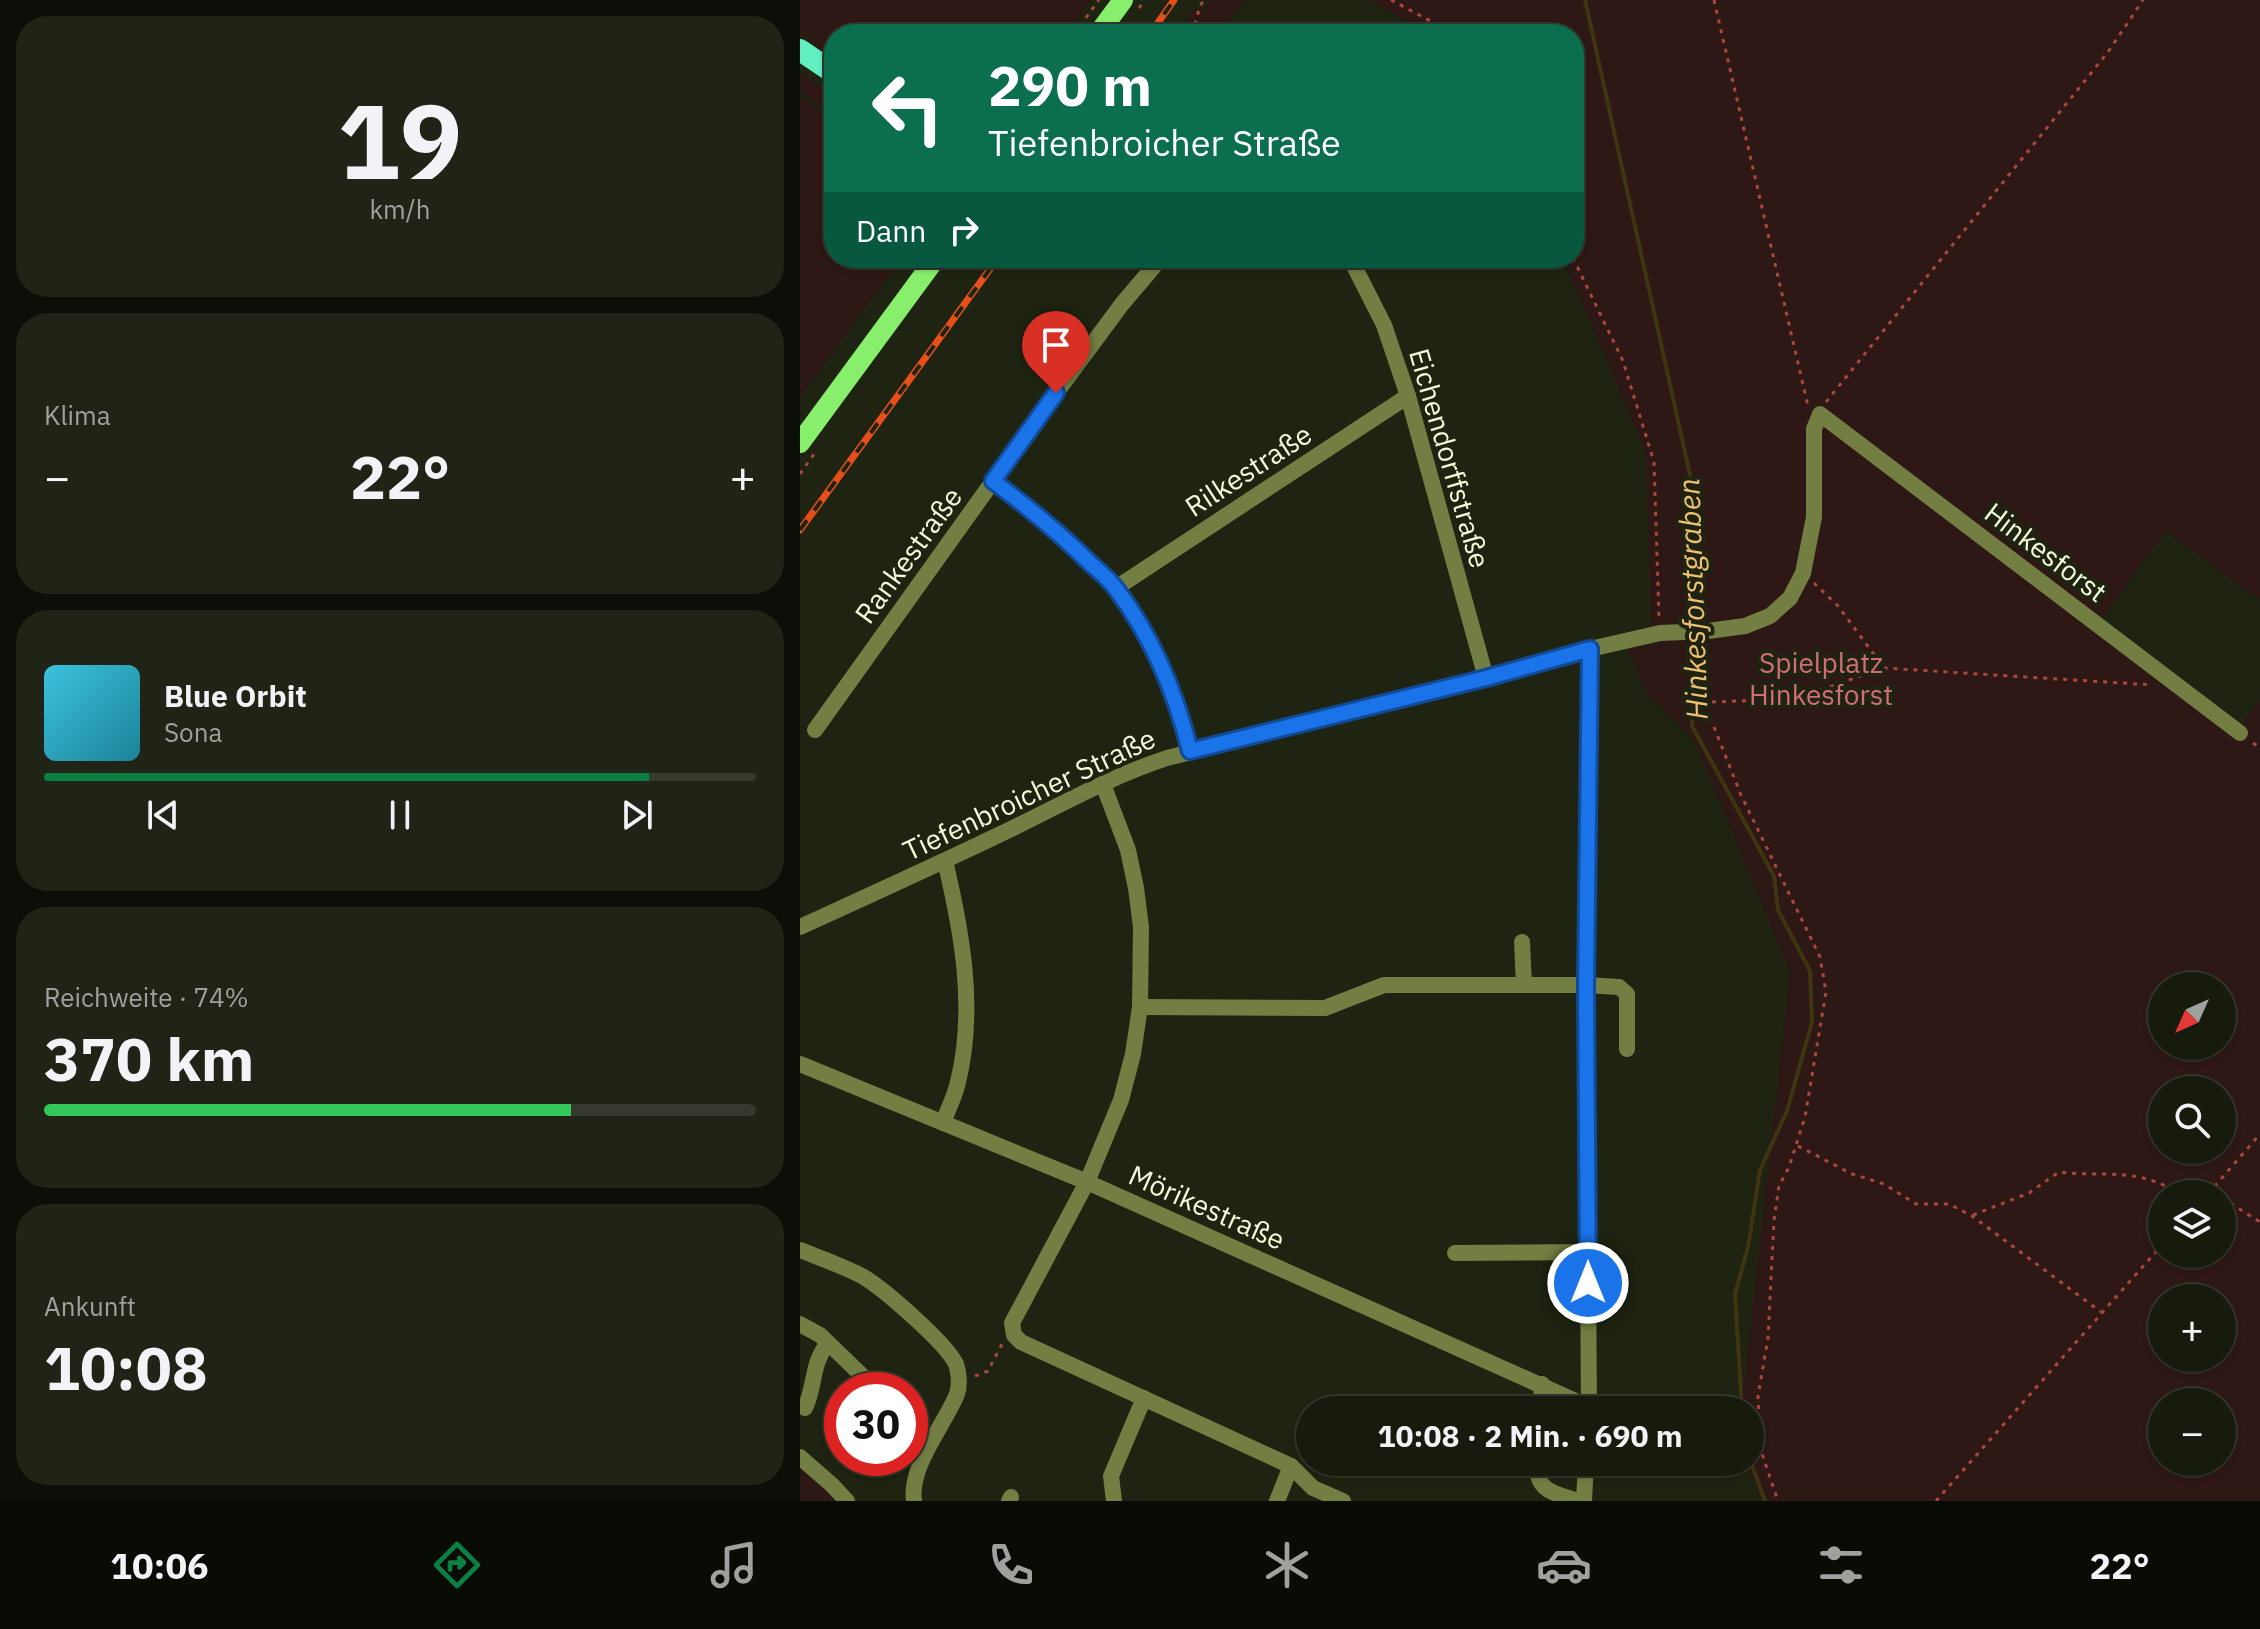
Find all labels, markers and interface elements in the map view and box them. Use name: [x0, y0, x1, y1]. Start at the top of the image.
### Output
text: 290 m: [988, 49, 1152, 121]
icon: left: [856, 56, 960, 160]
text: 19: [338, 72, 462, 208]
text: Tiefenbroicher Straße: [988, 119, 1341, 166]
text: km/h: [369, 192, 431, 226]
icon: right: [942, 208, 986, 252]
text: Dann: [856, 211, 926, 250]
pin: [1022, 311, 1090, 393]
icon: arrive: [1034, 323, 1078, 367]
street label: Eichendorffstraße: [1401, 344, 1499, 572]
text: Klima: [44, 398, 111, 432]
street label: Rilkestraße: [1178, 415, 1318, 525]
text: 22°: [350, 437, 450, 516]
text: −: [44, 448, 70, 505]
text: +: [730, 448, 756, 505]
water label: Hinkesforstgraben: [1668, 477, 1716, 721]
street label: Rankestraße: [846, 479, 970, 631]
street label: Hinkesforst: [1977, 494, 2115, 610]
park label: Spielplatz Hinkesforst: [1749, 644, 1893, 713]
text: Blue Orbit: [164, 676, 307, 715]
text: Sona: [164, 715, 222, 749]
street label: Tiefenbroicher Straße: [897, 719, 1161, 869]
icon: previous: [141, 793, 185, 837]
icon: pause: [378, 793, 422, 837]
icon: next: [615, 793, 659, 837]
north arrow: [2148, 972, 2236, 1060]
map controls: [2148, 972, 2236, 1476]
text: Reichweite · 74%: [44, 980, 249, 1014]
text: 370 km: [44, 1019, 254, 1098]
button: search: [2148, 1076, 2236, 1164]
street label: Mörikestraße: [1123, 1156, 1291, 1258]
button: layers: [2148, 1180, 2236, 1268]
position arrow: [1546, 1241, 1630, 1325]
button: +: [2148, 1284, 2236, 1372]
text: Ankunft: [44, 1289, 136, 1323]
text: 10:08: [44, 1328, 208, 1407]
speed limit sign: 30: [824, 1372, 928, 1476]
button: −: [2148, 1388, 2236, 1476]
text: 10:08 · 2 Min. · 690 m: [1377, 1416, 1683, 1455]
icon: directions: [429, 1537, 485, 1593]
icon: music: [706, 1537, 762, 1593]
icon: phone: [983, 1537, 1039, 1593]
icon: climate: [1259, 1537, 1315, 1593]
icon: car: [1536, 1537, 1592, 1593]
icon: filters: [1813, 1537, 1869, 1593]
text: 10:06: [110, 1542, 209, 1589]
text: 22°: [2089, 1542, 2150, 1589]

